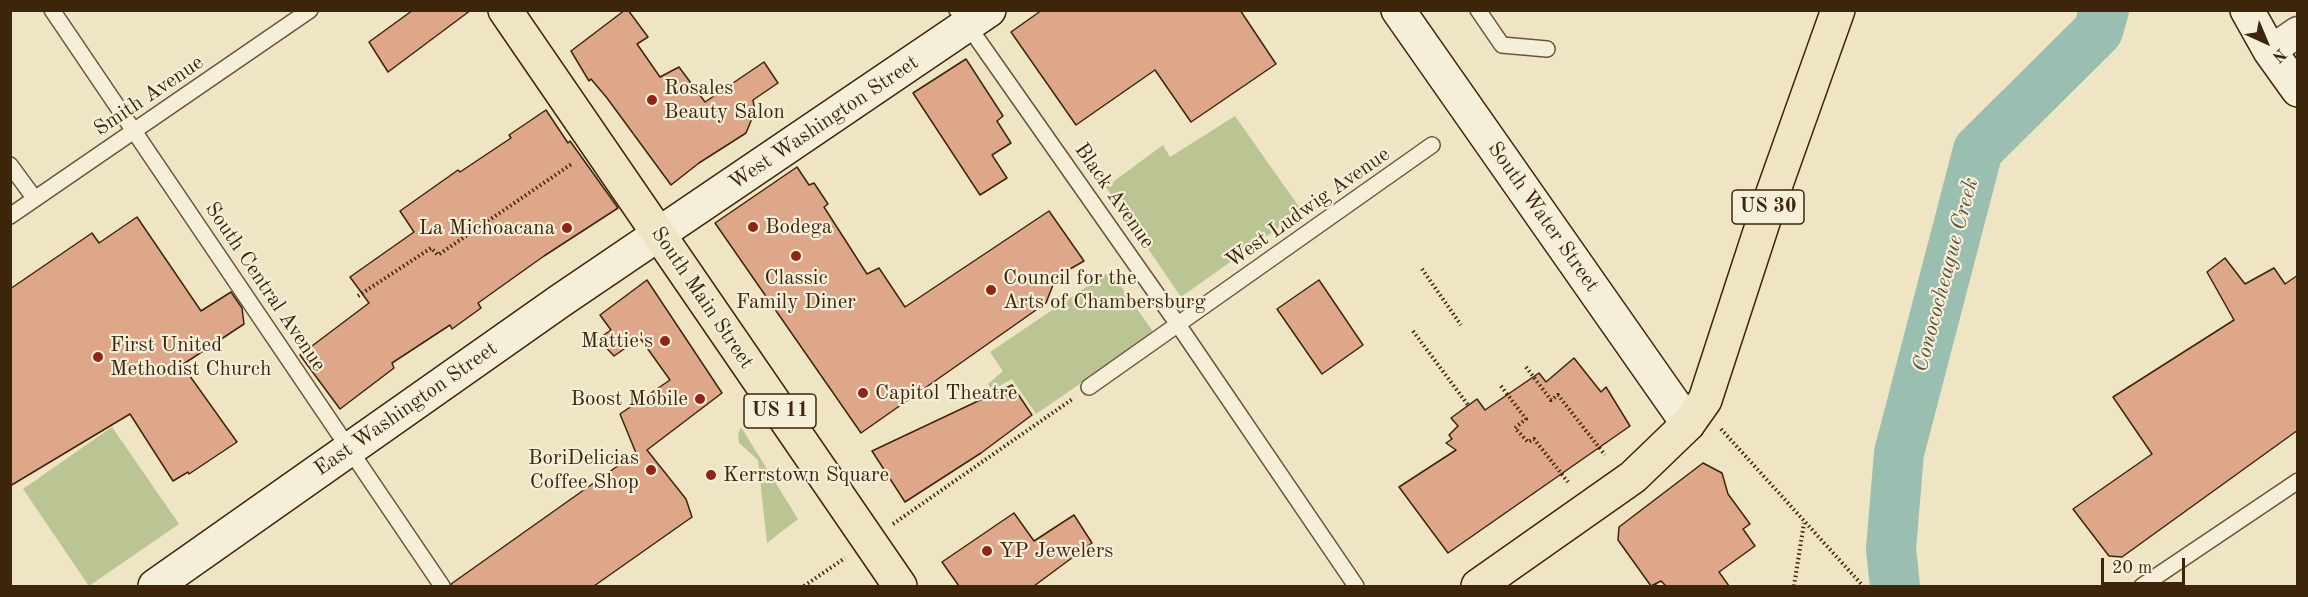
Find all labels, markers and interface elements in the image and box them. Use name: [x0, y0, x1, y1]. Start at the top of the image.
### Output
north arrow: [2236, 12, 2296, 72]
text: N: [2269, 45, 2288, 65]
street label: Smith Avenue: [89, 50, 209, 142]
street label: West Washington Street: [724, 50, 924, 196]
place label: Rosales Beauty Salon: [664, 75, 785, 125]
marker: Rosales Beauty Salon: [645, 93, 659, 107]
street label: South Water Street: [1482, 137, 1604, 297]
street label: Black Avenue: [1068, 138, 1160, 254]
street label: West Ludwig Avenue: [1221, 142, 1395, 274]
water label: Conococheague Creek: [1907, 175, 1985, 375]
road number: US 30: [1732, 190, 1804, 224]
street label: South Central Avenue: [199, 197, 331, 377]
place label: Bodega: [765, 214, 832, 240]
place label: La Michoacana: [419, 215, 555, 241]
marker: Bodega: [746, 220, 760, 234]
marker: La Michoacana: [560, 221, 574, 235]
street label: South Main Street: [645, 222, 759, 374]
marker: Classic Family Diner: [789, 249, 803, 263]
place label: Classic Family Diner: [736, 265, 856, 315]
place label: Council for the Arts of Chambersburg: [1003, 265, 1206, 315]
marker: Council for the Arts of Chambersburg: [984, 283, 998, 297]
place label: Mattie's: [581, 328, 653, 354]
place label: First United Methodist Church: [110, 332, 271, 382]
marker: Mattie's: [658, 334, 672, 348]
street label: East Washington Street: [310, 336, 502, 482]
marker: First United Methodist Church: [91, 350, 105, 364]
place label: Capitol Theatre: [875, 380, 1017, 406]
place label: Boost Mobile: [571, 386, 688, 412]
marker: Capitol Theatre: [856, 386, 870, 400]
marker: Boost Mobile: [693, 392, 707, 406]
road number: US 11: [744, 394, 816, 428]
place label: BoriDelicias Coffee Shop: [528, 445, 639, 495]
place label: Kerrstown Square: [723, 462, 889, 488]
marker: BoriDelicias Coffee Shop: [644, 463, 658, 477]
marker: Kerrstown Square: [704, 468, 718, 482]
place label: YP Jewelers: [999, 538, 1113, 564]
marker: YP Jewelers: [980, 544, 994, 558]
scale bar: [2104, 546, 2188, 584]
text: 20 m: [2112, 559, 2152, 577]

